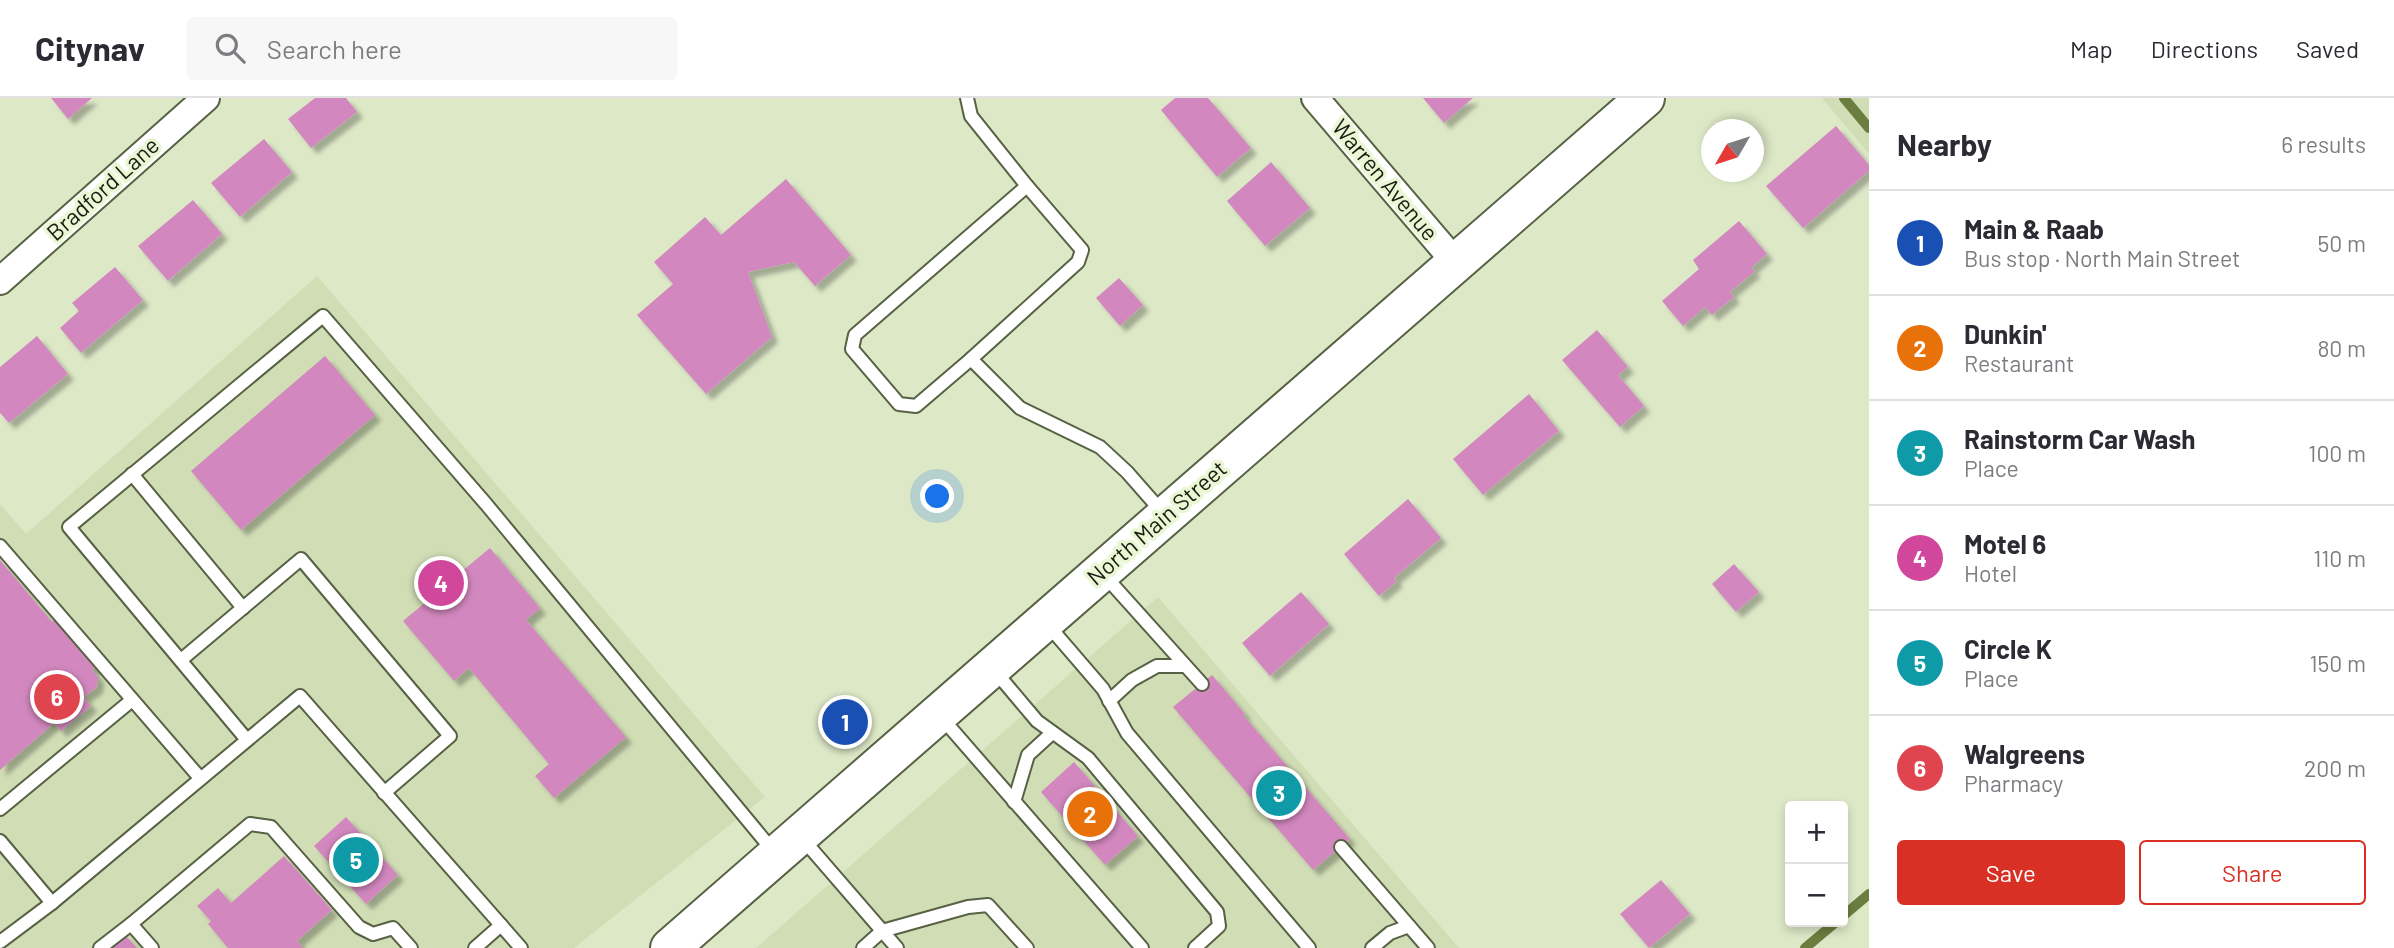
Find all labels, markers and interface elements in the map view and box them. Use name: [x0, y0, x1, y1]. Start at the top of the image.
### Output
search box: [187, 17, 677, 80]
text: Citynav: [35, 28, 145, 68]
icon: search: [211, 29, 249, 67]
text: Search here: [267, 33, 402, 64]
text: Map: [2070, 34, 2113, 63]
text: Directions: [2151, 34, 2258, 63]
text: Saved: [2296, 34, 2359, 63]
street label: Warren Avenue: [1327, 113, 1445, 246]
north arrow: [1701, 119, 1764, 182]
text: Nearby: [1897, 126, 1992, 162]
text: 6 results: [2281, 130, 2366, 158]
street label: Bradford Lane: [40, 131, 164, 246]
text: Main & Raab: [1964, 213, 2104, 244]
text: 1: [1916, 229, 1924, 257]
text: 50 m: [2318, 229, 2366, 257]
text: Bus stop · North Main Street: [1964, 244, 2240, 272]
text: Dunkin': [1964, 318, 2046, 349]
text: 2: [1914, 334, 1926, 362]
text: 80 m: [2317, 334, 2366, 362]
text: Restaurant: [1964, 349, 2074, 377]
text: Rainstorm Car Wash: [1964, 423, 2195, 454]
text: 3: [1914, 439, 1926, 467]
text: 100 m: [2308, 439, 2366, 467]
street label: North Main Street: [1081, 454, 1232, 591]
text: Place: [1964, 454, 2019, 482]
your location: [920, 479, 954, 513]
text: Motel 6: [1964, 528, 2046, 559]
text: 4: [1913, 544, 1927, 572]
text: 110 m: [2313, 544, 2366, 572]
pin: 4: [418, 557, 464, 609]
text: Hotel: [1964, 559, 2017, 587]
text: Circle K: [1964, 633, 2052, 664]
text: 5: [1914, 649, 1926, 677]
text: 150 m: [2310, 649, 2366, 677]
text: Place: [1964, 664, 2019, 692]
pin: 6: [34, 671, 80, 723]
pin: 1: [822, 696, 868, 748]
text: Walgreens: [1964, 738, 2085, 769]
text: 6: [1914, 754, 1926, 782]
text: 200 m: [2304, 754, 2366, 782]
pin: 3: [1256, 767, 1302, 819]
text: Pharmacy: [1964, 769, 2063, 797]
pin: 2: [1067, 788, 1113, 840]
map controls: [1785, 801, 1848, 927]
button: +: [1785, 801, 1848, 864]
pin: 5: [333, 834, 379, 886]
button: Save: [1897, 840, 2125, 905]
button: Share: [2139, 840, 2366, 905]
button: −: [1785, 864, 1848, 927]

